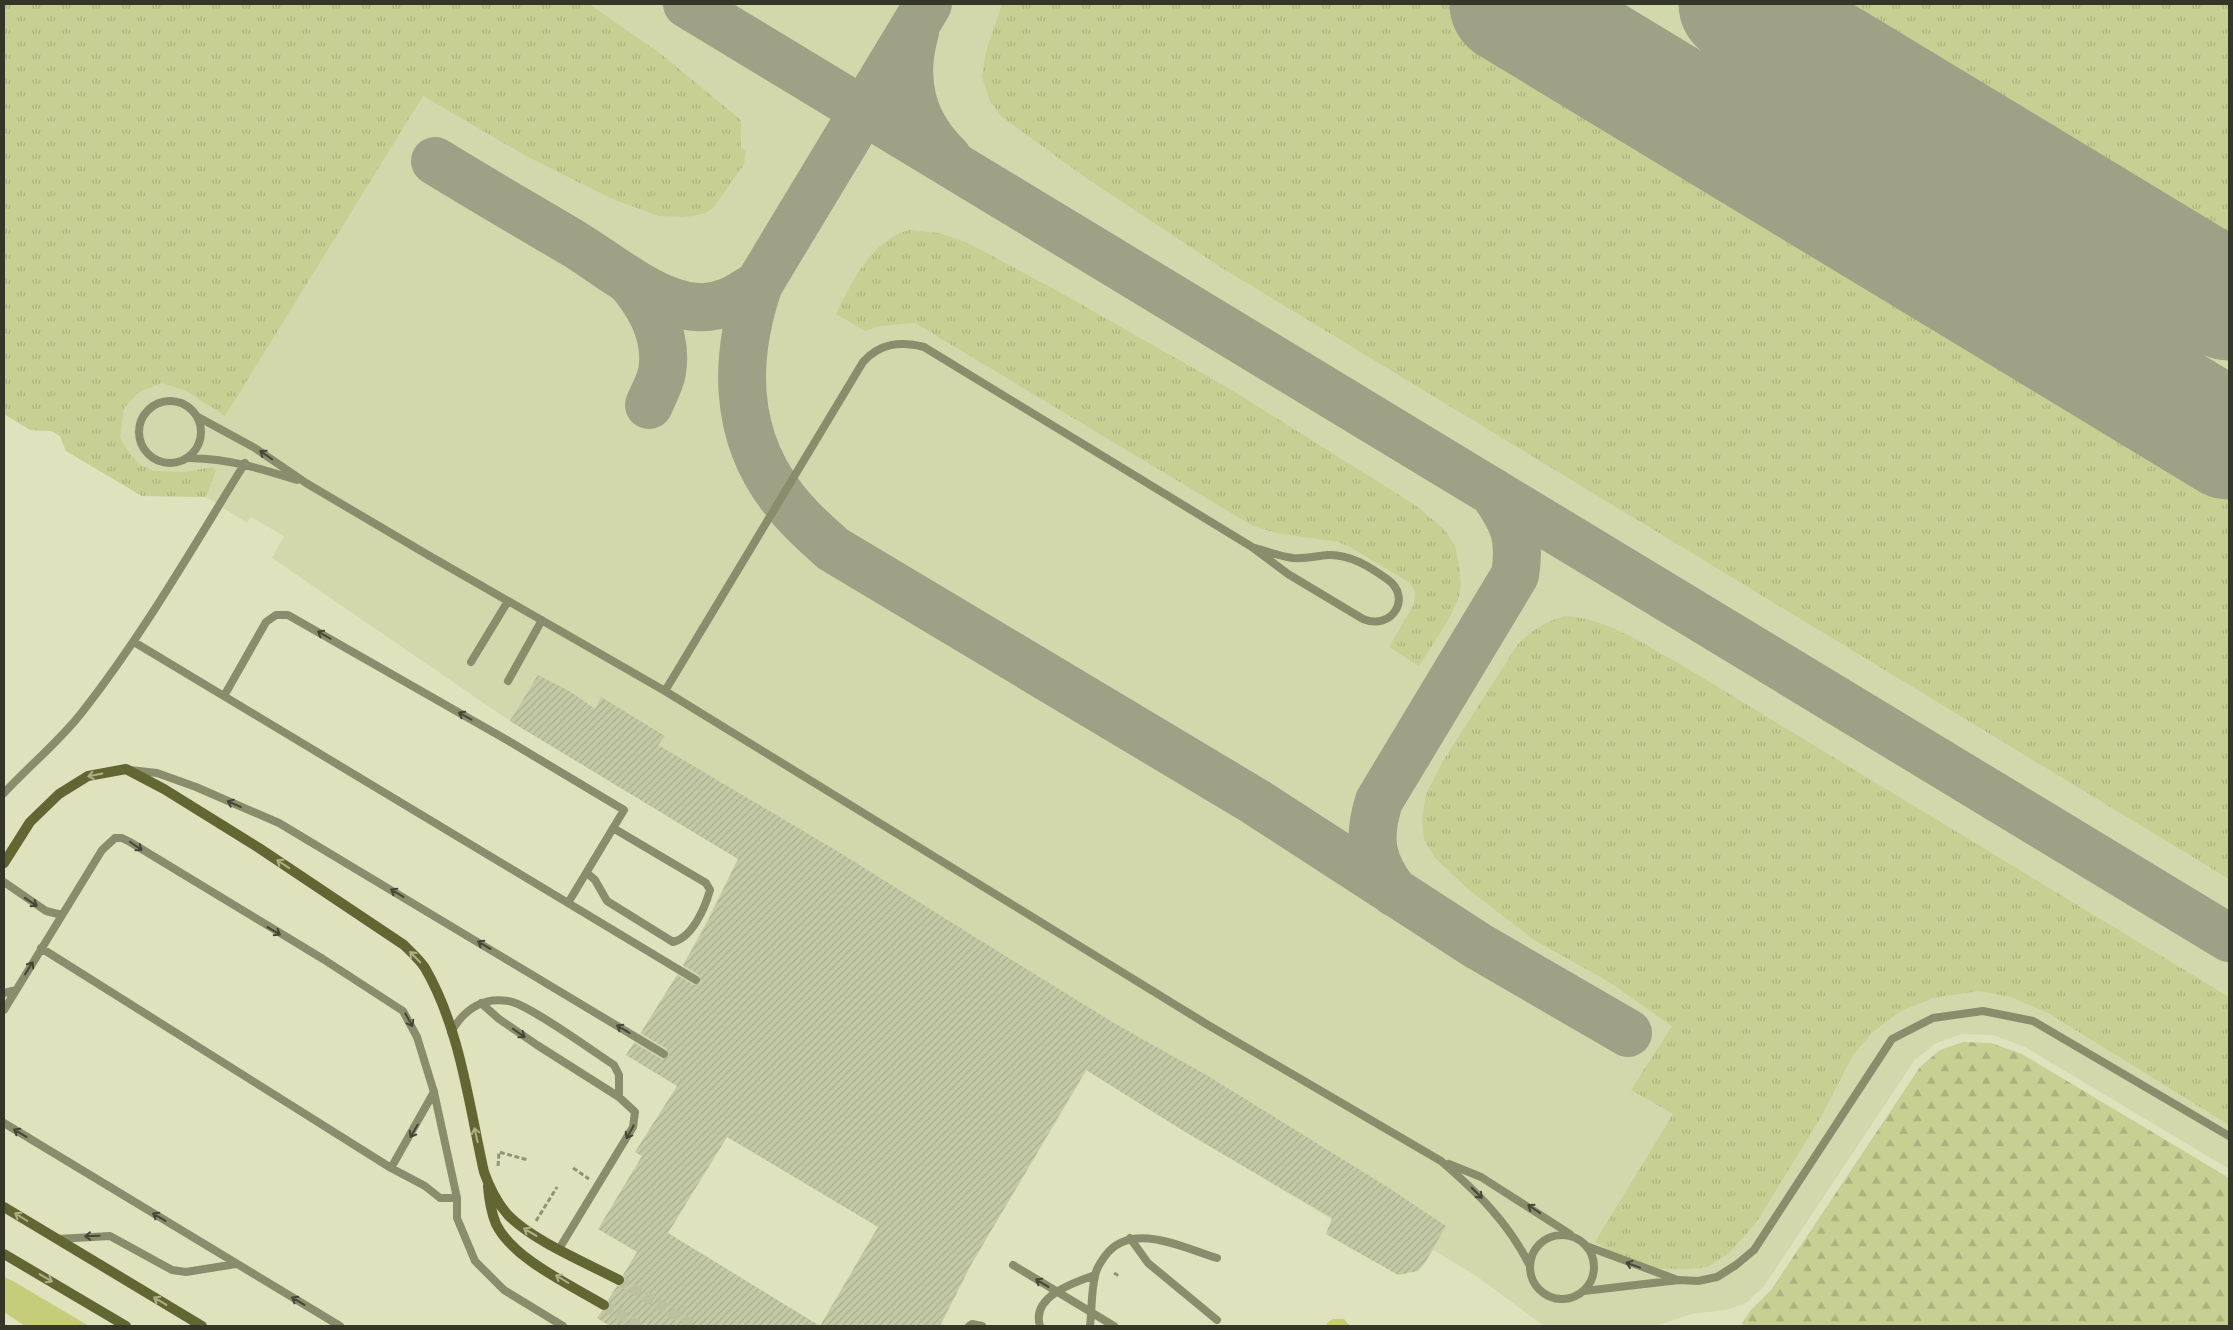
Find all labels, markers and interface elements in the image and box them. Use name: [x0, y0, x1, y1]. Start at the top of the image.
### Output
one-way arrow: [259, 450, 273, 460]
one-way arrow: [318, 630, 332, 640]
one-way arrow: [458, 711, 473, 721]
one-way arrow: [87, 771, 103, 780]
one-way arrow: [227, 798, 242, 808]
one-way arrow: [129, 841, 143, 851]
one-way arrow: [276, 859, 290, 869]
one-way arrow: [390, 887, 404, 897]
one-way arrow: [24, 897, 38, 907]
one-way arrow: [267, 927, 281, 937]
one-way arrow: [477, 940, 491, 950]
one-way arrow: [409, 951, 421, 963]
one-way arrow: [25, 962, 35, 976]
one-way arrow: [404, 1013, 414, 1027]
one-way arrow: [616, 1024, 630, 1034]
one-way arrow: [512, 1028, 526, 1038]
one-way arrow: [408, 1123, 418, 1137]
one-way arrow: [624, 1125, 634, 1139]
one-way arrow: [14, 1128, 28, 1138]
one-way arrow: [470, 1128, 480, 1144]
one-way arrow: [1471, 1186, 1483, 1199]
one-way arrow: [1527, 1204, 1541, 1214]
one-way arrow: [14, 1212, 28, 1222]
one-way arrow: [153, 1212, 167, 1222]
one-way arrow: [524, 1226, 538, 1236]
one-way arrow: [84, 1232, 100, 1241]
one-way arrow: [1626, 1260, 1642, 1269]
one-way arrow: [39, 1273, 53, 1283]
one-way arrow: [556, 1274, 570, 1284]
one-way arrow: [1036, 1277, 1050, 1287]
one-way arrow: [153, 1296, 167, 1306]
one-way arrow: [292, 1296, 306, 1306]

